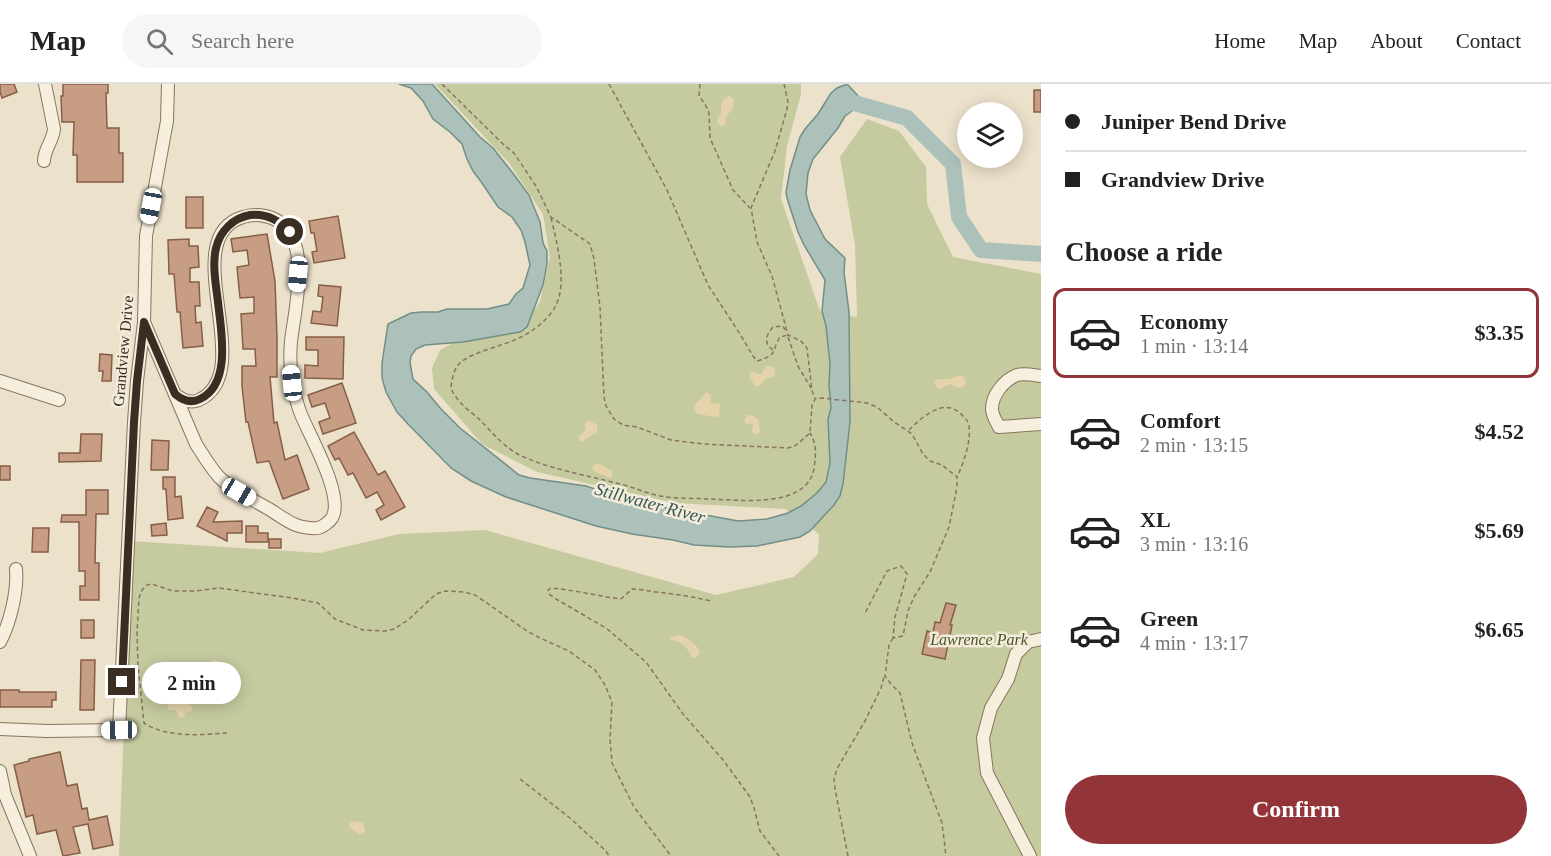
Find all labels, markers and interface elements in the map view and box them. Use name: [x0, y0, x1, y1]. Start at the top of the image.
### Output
search box: [122, 14, 542, 68]
text: Map: [30, 25, 86, 56]
icon: search: [143, 25, 176, 58]
text: Search here: [191, 28, 294, 53]
text: Home: [1214, 29, 1266, 53]
text: Map: [1299, 29, 1337, 53]
text: About: [1370, 29, 1423, 53]
text: Contact: [1456, 29, 1521, 53]
map controls: [957, 102, 1023, 168]
button: layers: [957, 102, 1023, 168]
text: Juniper Bend Drive: [1101, 109, 1286, 134]
text: Grandview Drive: [1101, 167, 1264, 192]
car: [139, 187, 163, 225]
route start: [276, 218, 303, 245]
text: Choose a ride: [1065, 237, 1223, 267]
car: [287, 255, 309, 293]
street label: Grandview Drive: [110, 295, 136, 407]
icon: car: [1068, 306, 1122, 360]
text: Economy: [1140, 309, 1228, 334]
text: $3.35: [1475, 320, 1524, 345]
text: 1 min · 13:14: [1140, 335, 1248, 357]
car: [281, 364, 303, 402]
icon: car: [1068, 405, 1122, 459]
text: Comfort: [1140, 408, 1221, 433]
text: $4.52: [1475, 419, 1524, 444]
text: 2 min · 13:15: [1140, 434, 1248, 456]
car: [219, 475, 259, 509]
water label: Stillwater River: [593, 479, 708, 528]
icon: car: [1068, 504, 1122, 558]
text: XL: [1140, 507, 1171, 532]
text: $5.69: [1475, 518, 1524, 543]
text: 3 min · 13:16: [1140, 533, 1248, 555]
icon: car: [1068, 603, 1122, 657]
text: Green: [1140, 606, 1198, 631]
text: $6.65: [1475, 617, 1524, 642]
park label: Lawrence Park: [929, 631, 1029, 648]
text: 4 min · 13:17: [1140, 632, 1248, 654]
callout: 2 min: [143, 661, 242, 703]
route end: [108, 668, 135, 695]
text: 2 min: [167, 672, 216, 694]
car: [101, 721, 137, 739]
button: Confirm: [1065, 775, 1527, 844]

